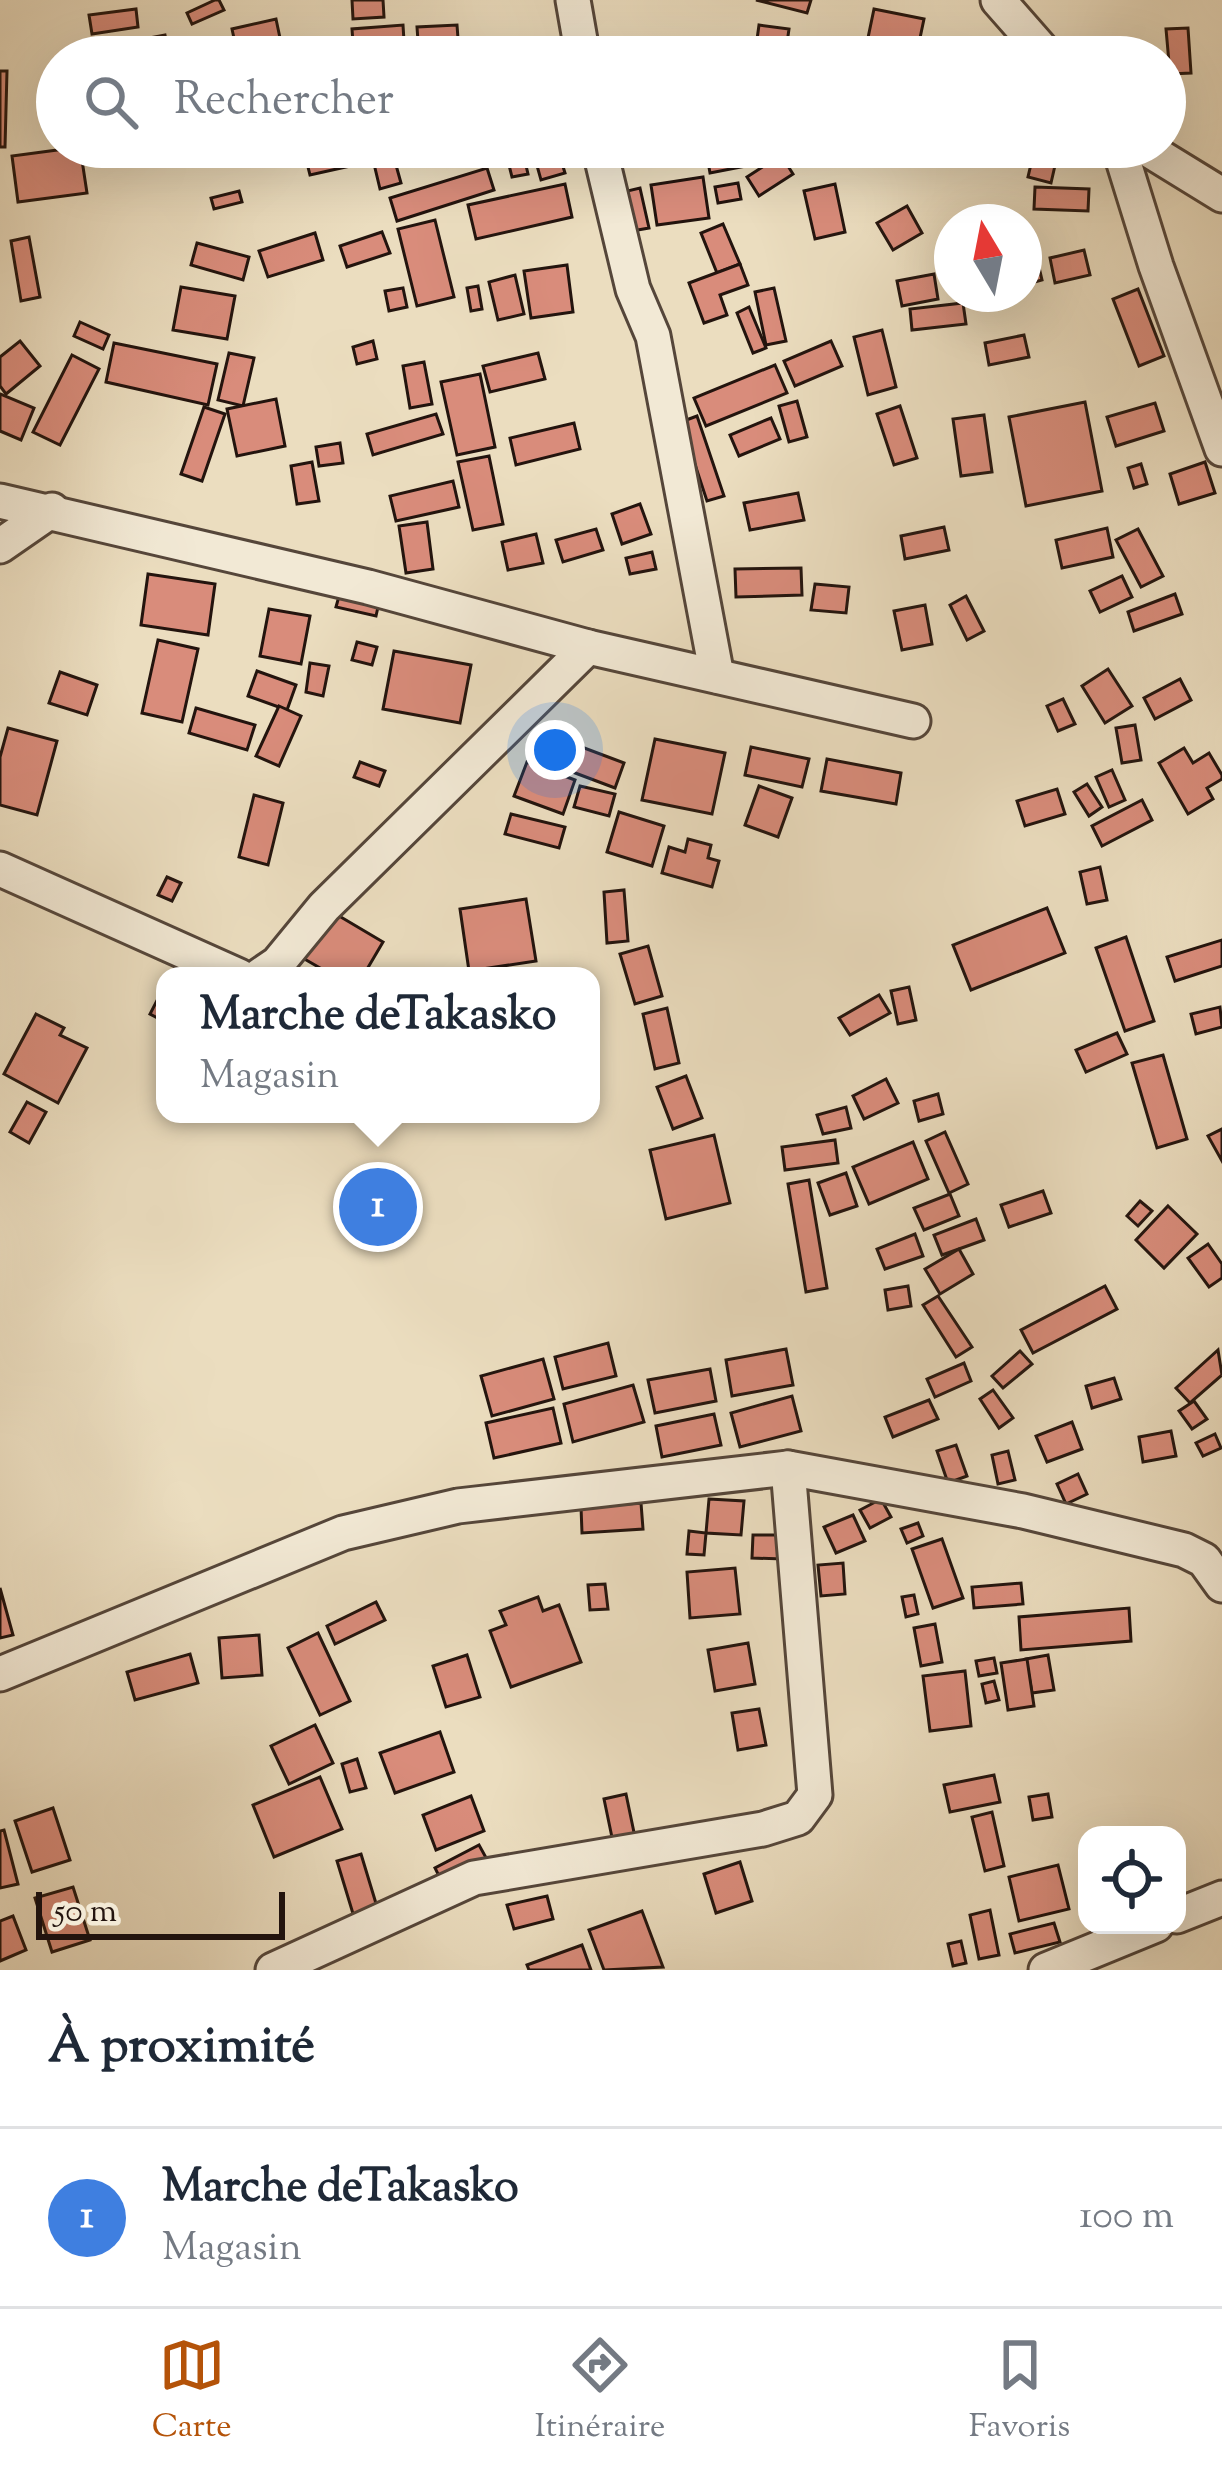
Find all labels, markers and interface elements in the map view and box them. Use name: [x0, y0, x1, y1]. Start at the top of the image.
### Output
search box: [36, 36, 1186, 168]
icon: search: [78, 69, 144, 135]
text: Rechercher: [174, 70, 394, 135]
north arrow: [934, 204, 1042, 312]
your location: [525, 720, 585, 780]
popup: [156, 967, 600, 1123]
text: Marche deTakasko: [200, 985, 556, 1050]
text: Magasin: [200, 1050, 339, 1106]
pin: 1: [339, 1162, 417, 1252]
map controls: [1078, 1826, 1186, 1934]
button: locate: [1078, 1826, 1186, 1934]
scale bar: [36, 1886, 285, 1939]
text: 50 m: [54, 1889, 117, 1937]
text: À proximité: [48, 2012, 315, 2085]
text: Marche deTakasko: [162, 2157, 519, 2222]
text: 1: [80, 2190, 94, 2246]
text: 100 m: [1079, 2190, 1174, 2246]
text: Magasin: [162, 2222, 302, 2278]
tab: Carte: [152, 2332, 232, 2452]
tab: Itinéraire: [535, 2332, 665, 2452]
tab: Favoris: [969, 2332, 1070, 2452]

